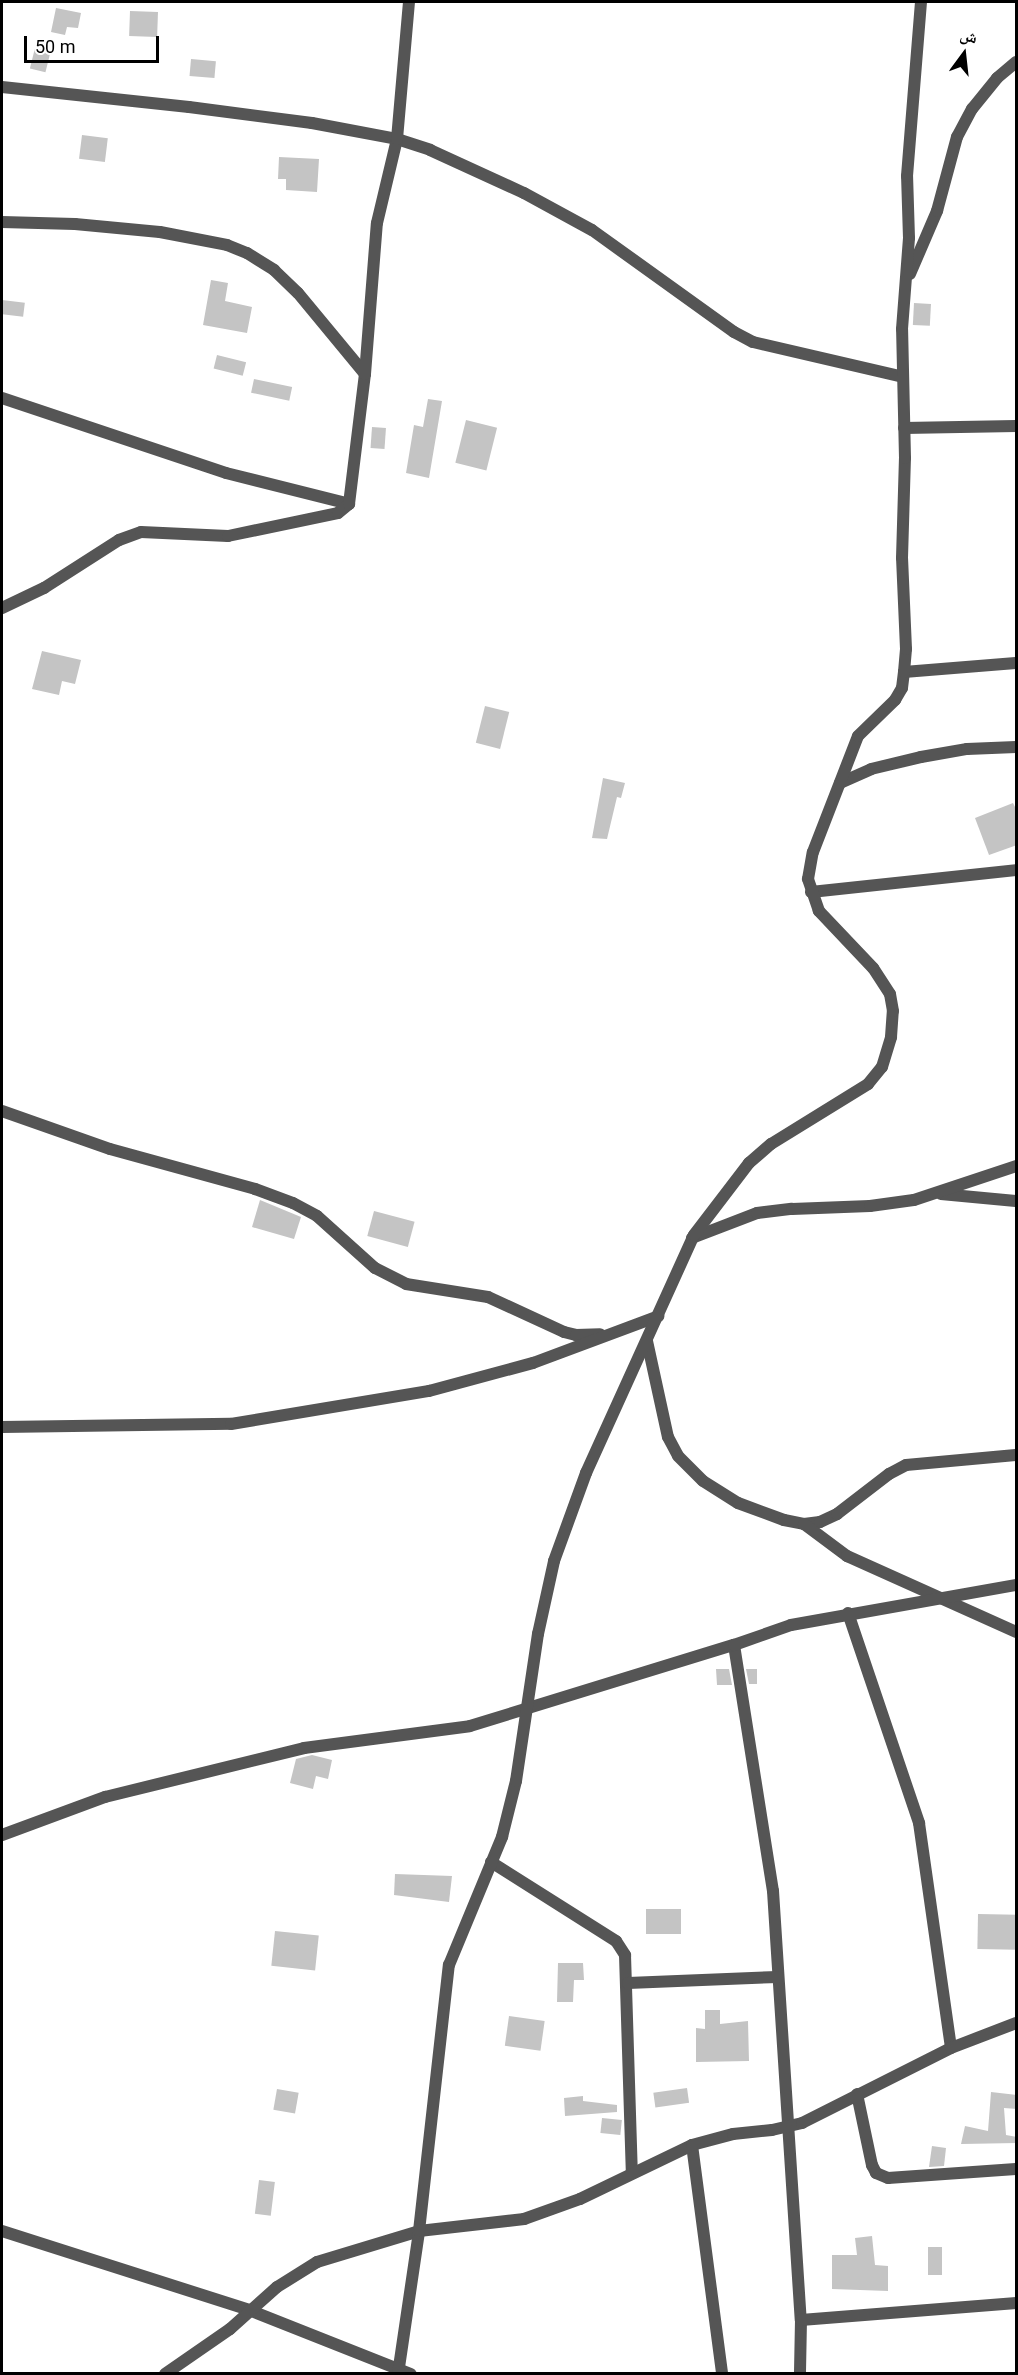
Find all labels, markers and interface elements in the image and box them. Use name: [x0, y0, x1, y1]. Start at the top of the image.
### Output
scale bar: [27, 24, 162, 62]
north arrow: [934, 24, 994, 84]
text: ش: [958, 25, 979, 48]
text: 50 m: [35, 36, 75, 57]

